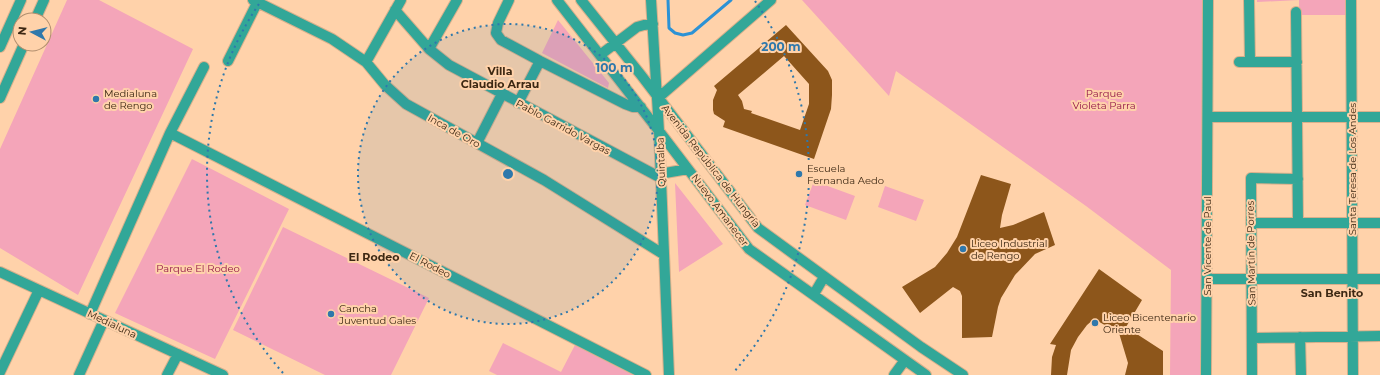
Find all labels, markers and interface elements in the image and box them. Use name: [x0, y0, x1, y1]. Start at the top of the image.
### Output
north arrow: [12, 12, 52, 52]
text: N: [15, 26, 30, 36]
text: 200 m: [761, 39, 801, 54]
text: 100 m: [596, 60, 632, 75]
district label: Villa Claudio Arrau: [461, 64, 539, 91]
place label: Medialuna de Rengo: [104, 87, 157, 112]
park label: Parque Violeta Parra: [1072, 87, 1136, 112]
marker: Medialuna de Rengo: [91, 94, 101, 104]
street label: Pablo Garrido Vargas: [514, 97, 613, 157]
street label: Avenida República de Hungría: [659, 102, 763, 230]
street label: Santa Teresa de Los Andes: [1346, 103, 1359, 235]
street label: Inca de Oro: [426, 111, 482, 151]
street label: Quintalba: [654, 137, 668, 187]
place label: Escuela Fernanda Aedo: [807, 162, 884, 187]
centre of rings: [501, 167, 515, 181]
marker: Escuela Fernanda Aedo: [794, 169, 804, 179]
street label: Nuevo Amanecer: [689, 171, 751, 249]
street label: San Vicente de Paul: [1201, 196, 1214, 296]
street label: San Martín de Porres: [1244, 200, 1258, 305]
place label: Liceo Industrial de Rengo: [971, 237, 1047, 262]
marker: Liceo Industrial de Rengo: [958, 244, 968, 254]
street label: El Rodeo: [407, 249, 453, 281]
district label: El Rodeo: [349, 250, 399, 264]
park label: Parque El Rodeo: [156, 262, 240, 275]
district label: San Benito: [1301, 286, 1363, 300]
place label: Cancha Juventud Gales: [338, 302, 416, 327]
street label: Medialuna: [85, 307, 139, 341]
marker: Cancha Juventud Gales: [326, 309, 336, 319]
place label: Liceo Bicentenario Oriente: [1103, 311, 1196, 336]
marker: Liceo Bicentenario Oriente: [1090, 318, 1100, 328]

